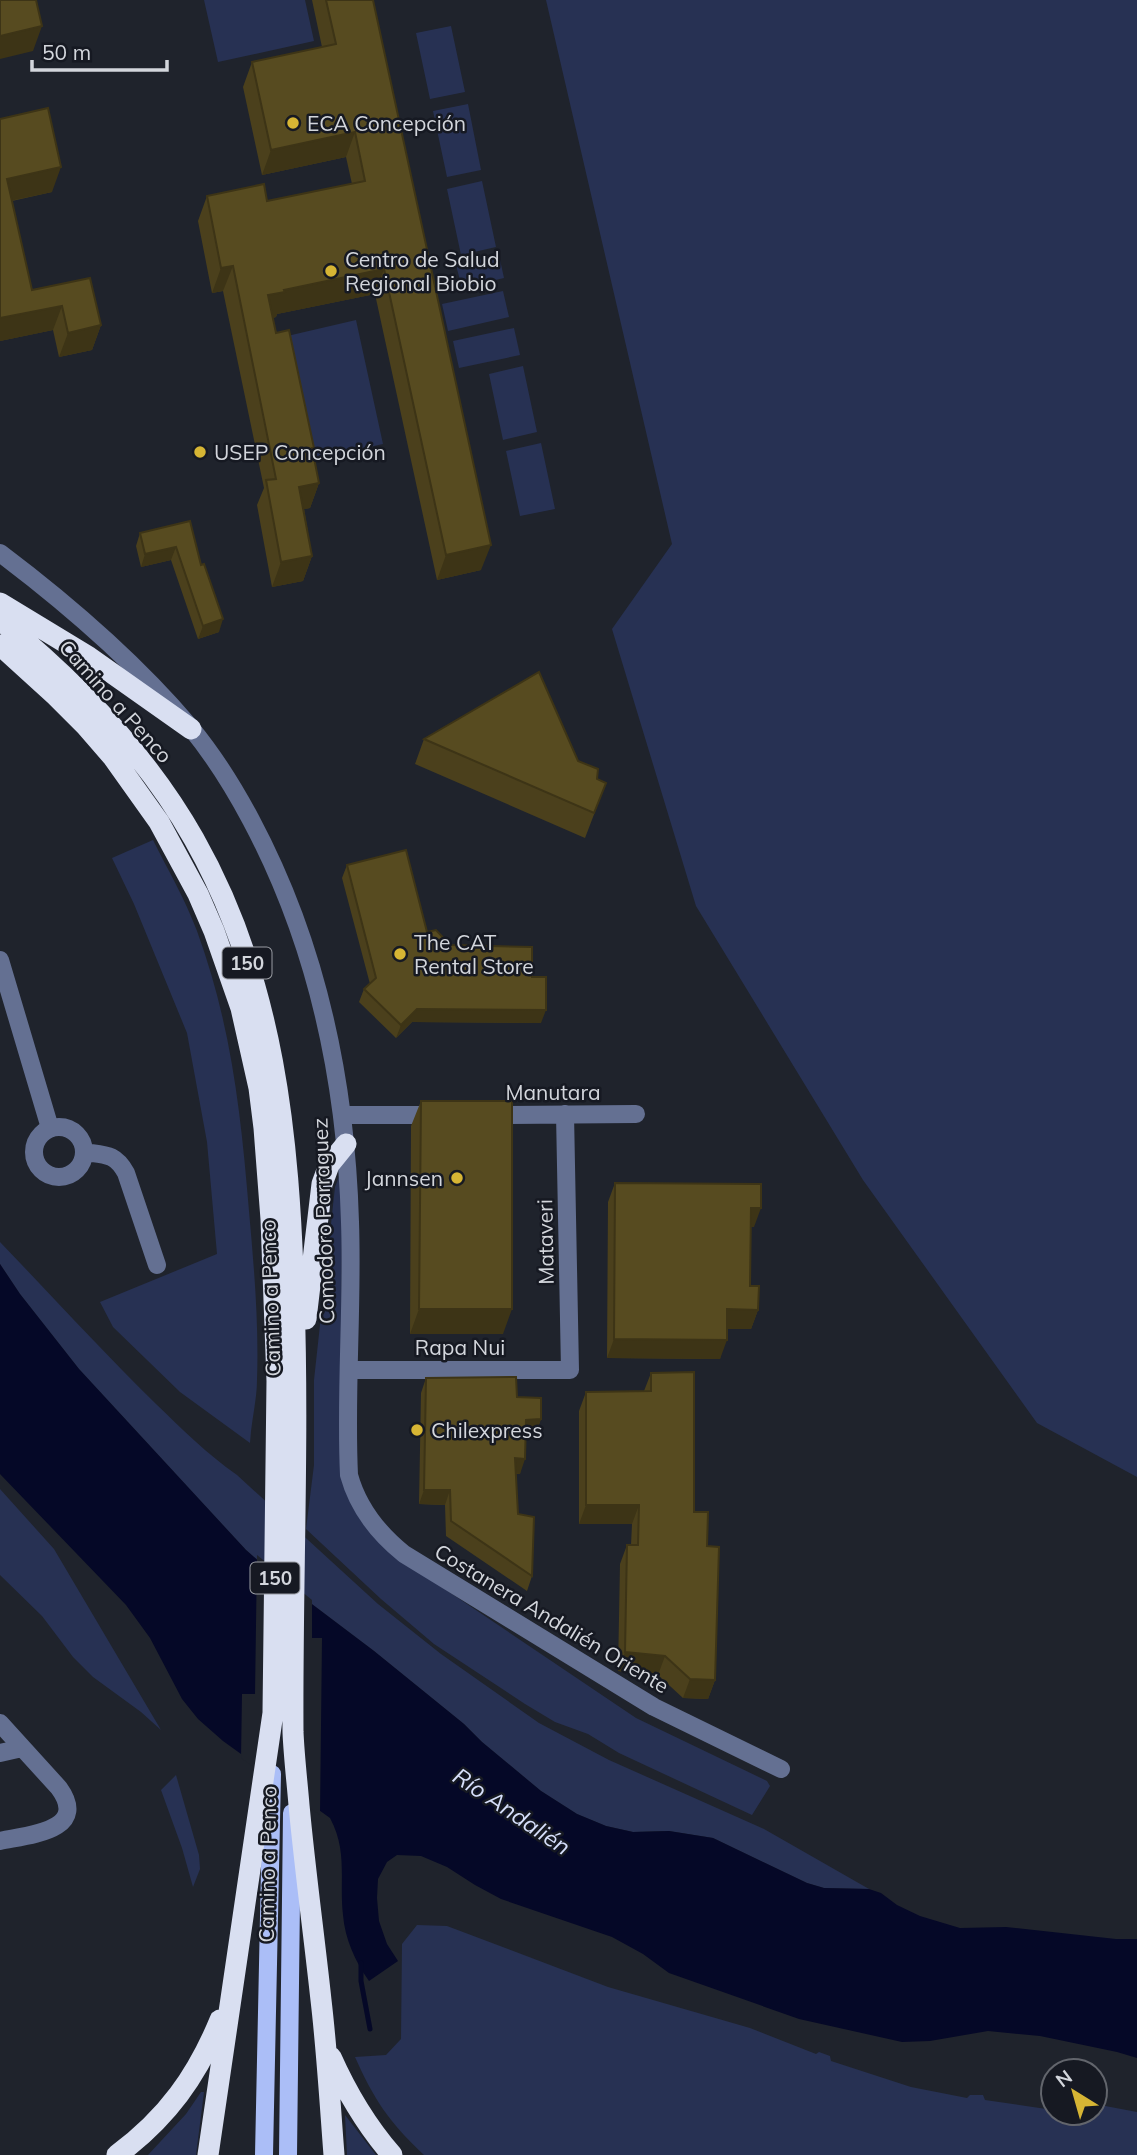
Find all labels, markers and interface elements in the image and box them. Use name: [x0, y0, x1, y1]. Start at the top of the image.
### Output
scale bar: [32, 28, 166, 72]
text: 50 m: [42, 39, 91, 65]
place label: ECA Concepción: [307, 110, 466, 136]
marker: ECA Concepción: [285, 115, 301, 131]
place label: Centro de Salud Regional Biobio: [345, 246, 500, 296]
marker: Centro de Salud Regional Biobio: [323, 263, 339, 279]
place label: USEP Concepción: [214, 439, 386, 465]
marker: USEP Concepción: [192, 444, 208, 460]
street label: Camino a Penco: [54, 634, 178, 768]
place label: The CAT Rental Store: [414, 929, 534, 979]
marker: The CAT Rental Store: [392, 946, 408, 962]
road number: 150: [222, 948, 272, 979]
street label: Manutara: [505, 1079, 601, 1105]
street label: Comodoro Parraguez: [306, 1118, 340, 1324]
place label: Jannsen: [365, 1165, 443, 1191]
marker: Jannsen: [449, 1170, 465, 1186]
street label: Mataveri: [531, 1199, 559, 1285]
street label: Camino a Penco: [254, 1219, 286, 1377]
street label: Rapa Nui: [415, 1334, 505, 1360]
place label: Chilexpress: [431, 1417, 543, 1443]
marker: Chilexpress: [409, 1422, 425, 1438]
street label: Costanera Andalién Oriente: [430, 1538, 674, 1698]
road number: 150: [250, 1562, 300, 1594]
water label: Río Andalién: [448, 1761, 576, 1861]
street label: Camino a Penco: [253, 1785, 281, 1943]
north arrow: [1039, 2057, 1109, 2127]
text: N: [1051, 2065, 1077, 2092]

